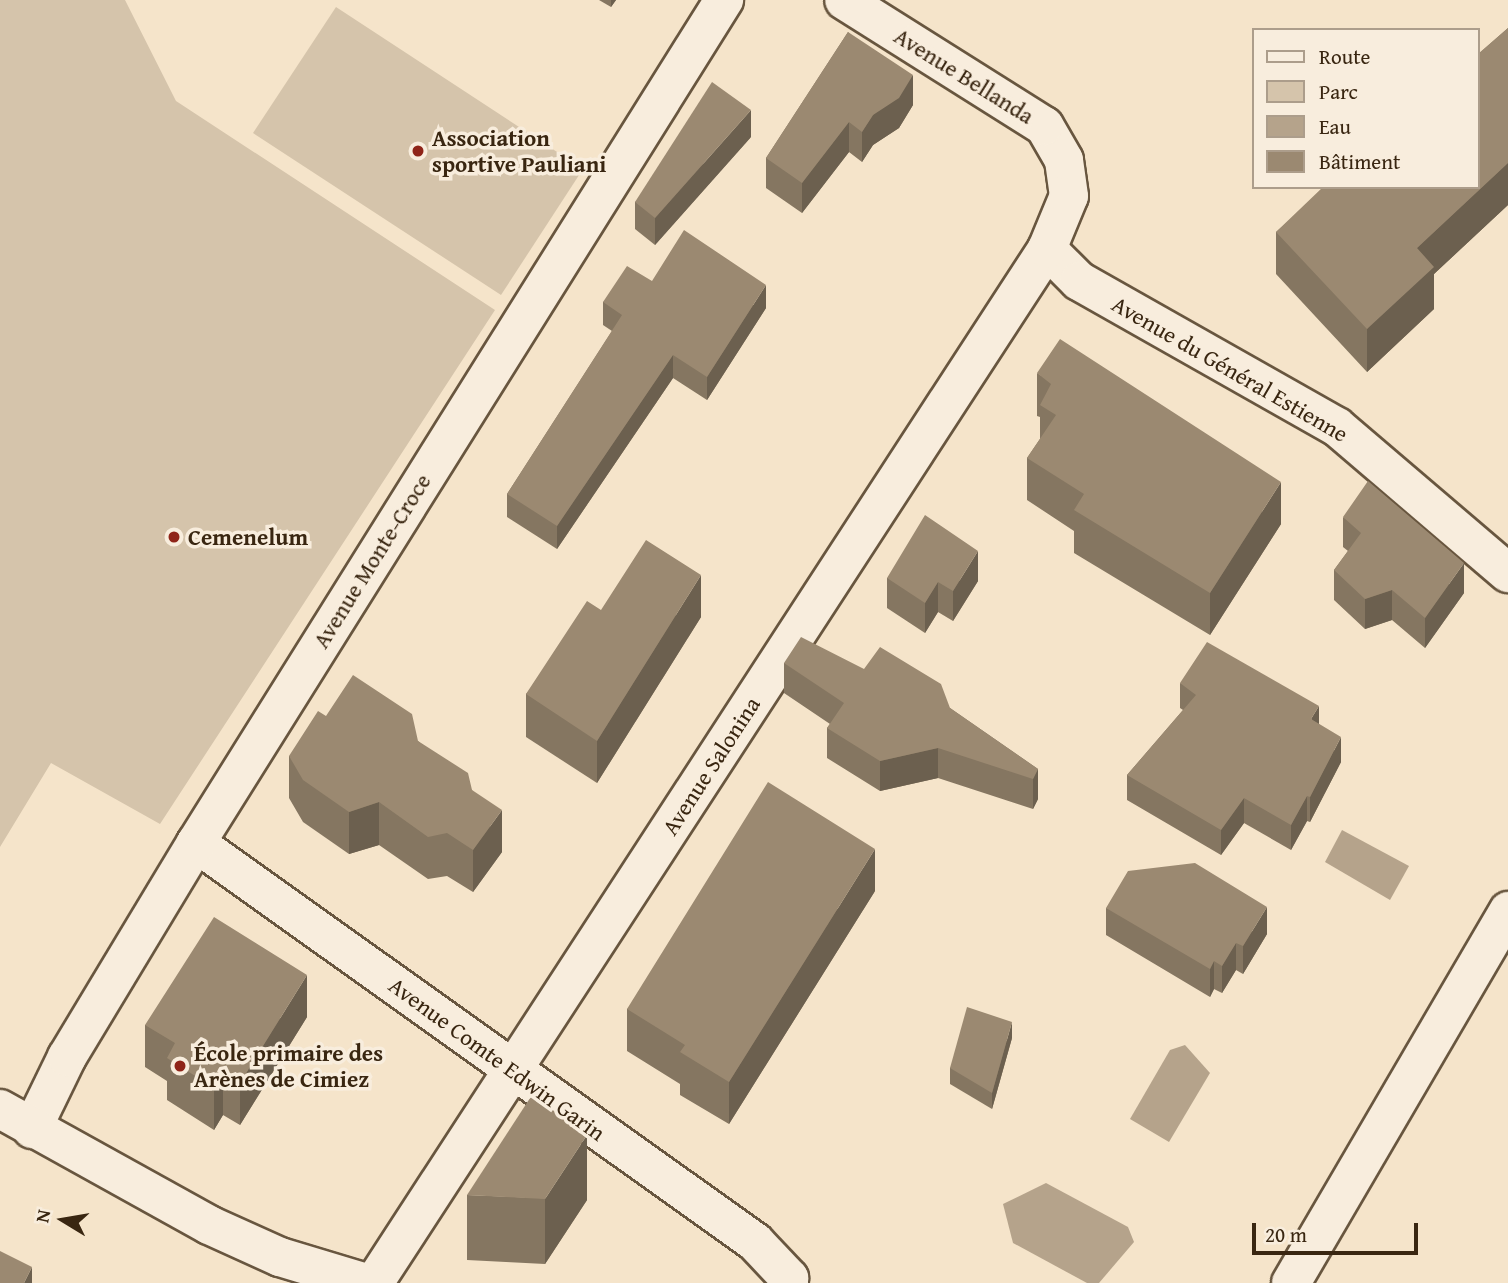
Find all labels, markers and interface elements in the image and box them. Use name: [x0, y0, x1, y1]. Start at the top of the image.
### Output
street label: Avenue Bellanda: [889, 22, 1039, 130]
legend: [1252, 28, 1480, 189]
text: Route: [1319, 41, 1370, 72]
text: Parc: [1319, 76, 1358, 107]
text: Eau: [1319, 111, 1351, 142]
place label: Association sportive Pauliani: [432, 124, 606, 178]
marker: Association sportive Pauliani: [410, 143, 426, 159]
text: Bâtiment: [1319, 146, 1400, 177]
street label: Avenue du Général Estienne: [1107, 290, 1353, 448]
street label: Avenue Monte-Croce: [307, 469, 437, 653]
place label: Cemenelum: [188, 523, 308, 551]
marker: Cemenelum: [166, 529, 182, 545]
street label: Avenue Salonina: [656, 692, 766, 840]
street label: Avenue Comte Edwin Garin: [383, 971, 611, 1147]
place label: École primaire des Arènes de Cimiez: [194, 1039, 383, 1093]
marker: École primaire des Arènes de Cimiez: [172, 1058, 188, 1074]
north arrow: [28, 1185, 98, 1255]
text: N: [27, 1207, 57, 1225]
scale bar: [1256, 1210, 1422, 1254]
text: 20 m: [1265, 1219, 1307, 1250]

